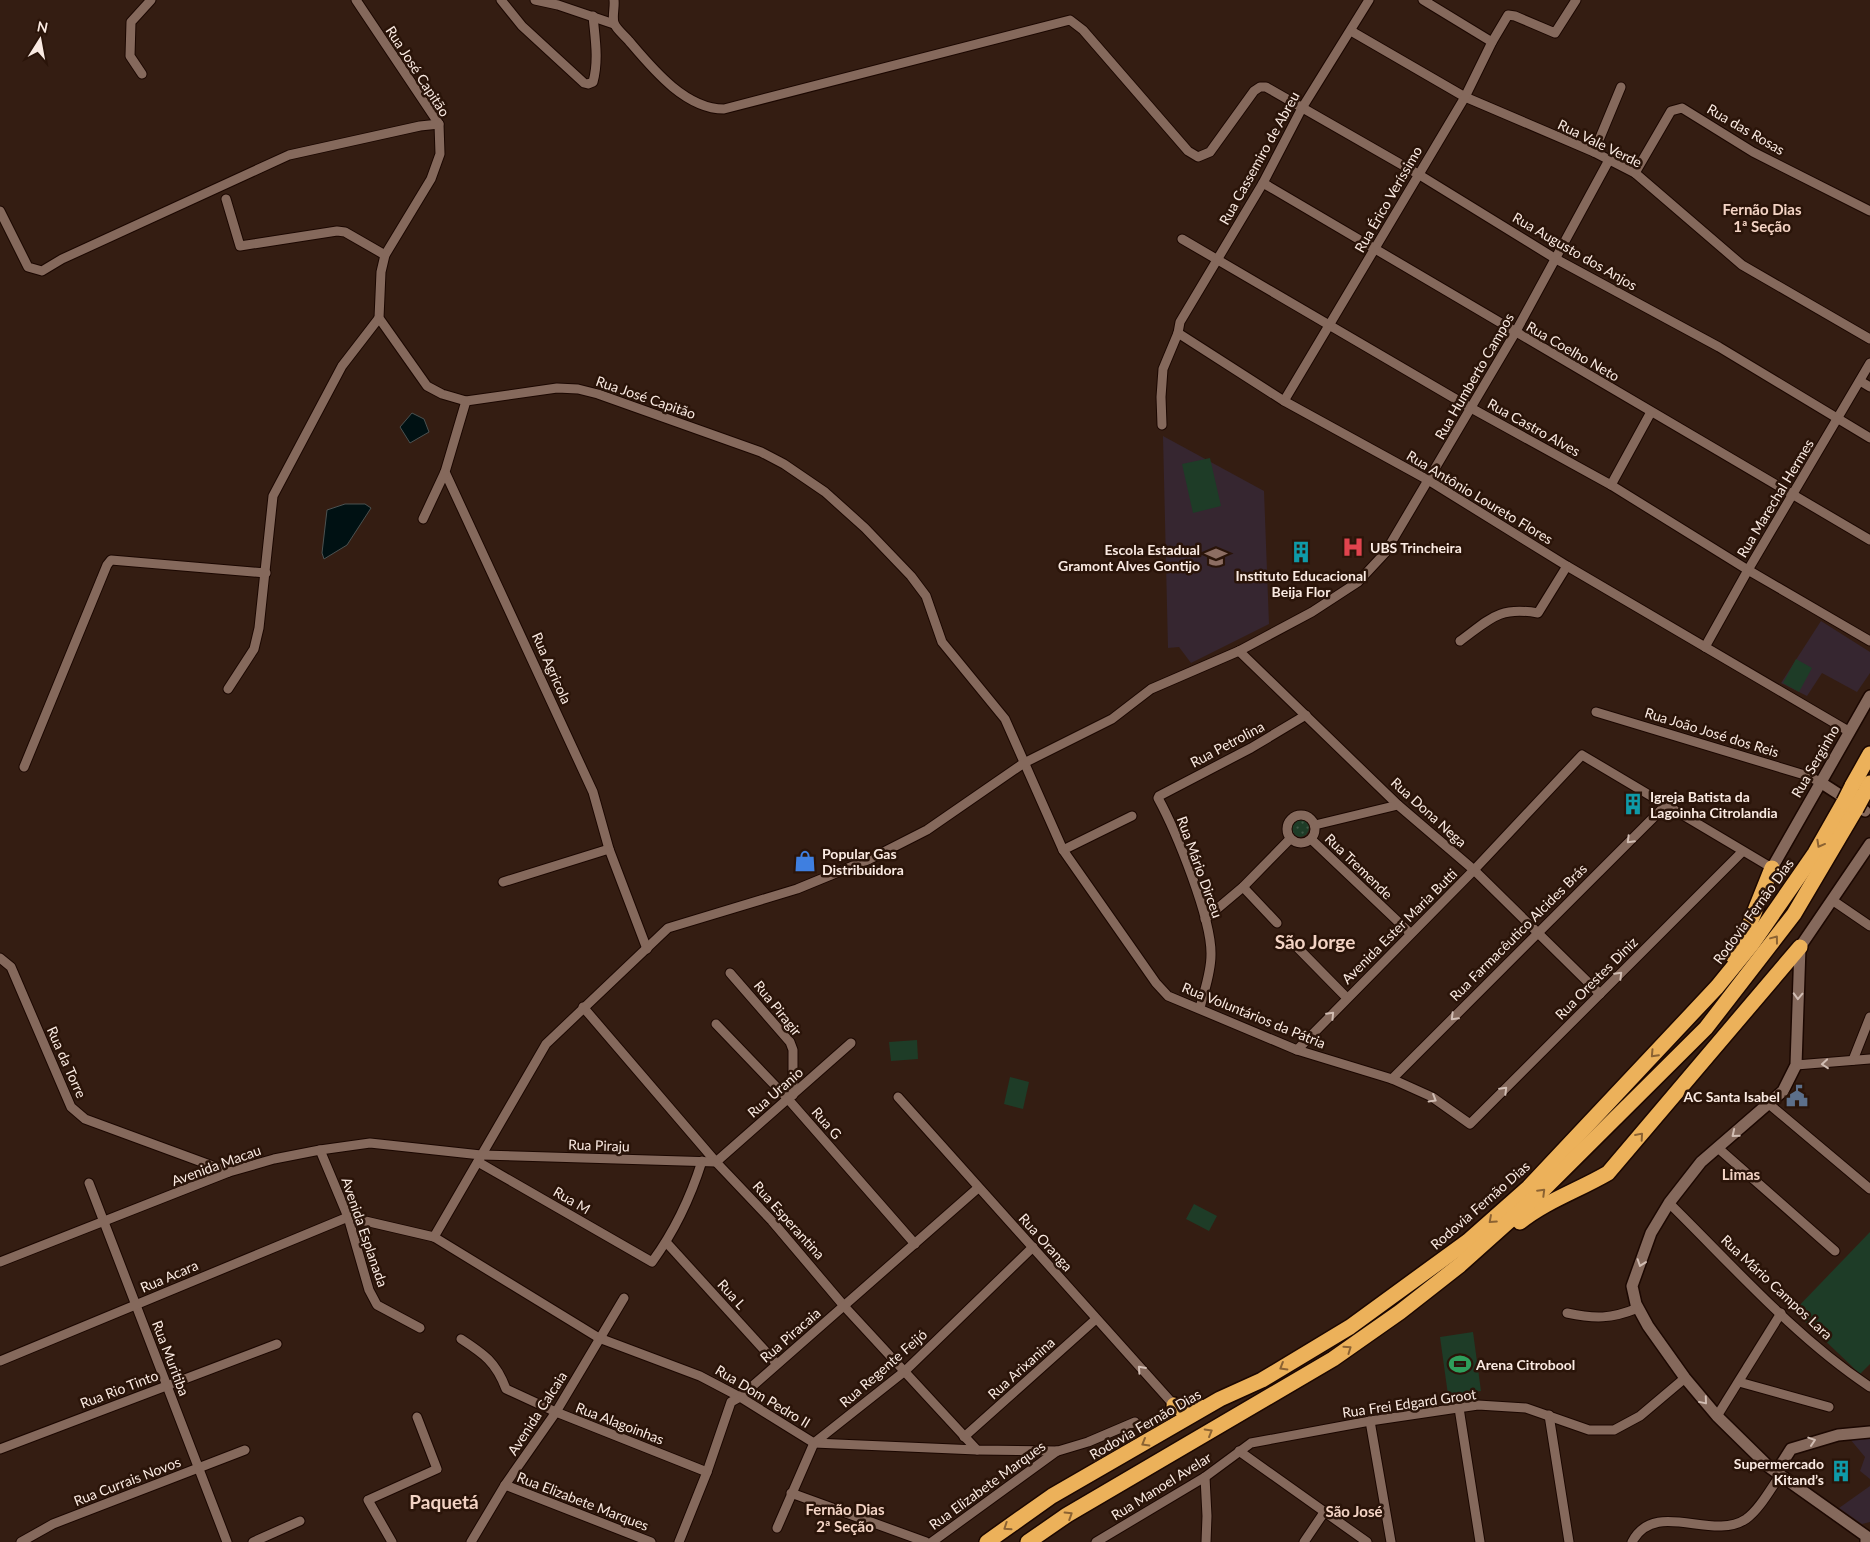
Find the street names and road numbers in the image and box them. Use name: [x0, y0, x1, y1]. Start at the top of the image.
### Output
street label: Rua José Capitão: [382, 23, 454, 119]
street label: Rua Cassemiro de Abreu: [1215, 88, 1303, 228]
street label: Rua das Rosas: [1704, 100, 1788, 158]
street label: Rua Vale Verde: [1555, 115, 1645, 171]
street label: Rua Érico Veríssimo: [1351, 143, 1425, 255]
street label: Rua Augusto dos Anjos: [1510, 208, 1640, 294]
street label: Rua Humberto Campos: [1431, 310, 1517, 442]
street label: Rua Coelho Neto: [1523, 317, 1623, 385]
street label: Rua José Capitão: [594, 372, 698, 422]
street label: Rua Castro Alves: [1485, 395, 1583, 459]
street label: Rua Marechal Hermes: [1733, 436, 1817, 560]
street label: Rua Antônio Loureto Flores: [1404, 447, 1556, 547]
street label: Rua Agricola: [529, 630, 575, 706]
street label: Rua João José dos Reis: [1643, 704, 1781, 760]
street label: Rua Petrolina: [1187, 717, 1267, 771]
street label: Rua Serginho: [1787, 722, 1843, 800]
street label: Rua Dona Nega: [1388, 774, 1470, 850]
street label: Rua Mário Dirceu: [1174, 814, 1226, 920]
street label: Rua Tremende: [1322, 830, 1396, 902]
street label: Rodovia Fernão Dias: [1709, 855, 1797, 967]
street label: Rua Farmacêutico Alcides Brás: [1446, 860, 1590, 1004]
street label: Avenida Ester Maria Butti: [1338, 865, 1460, 987]
street label: Rua Orestes Diniz: [1551, 933, 1641, 1023]
street label: Rua Piragir: [751, 977, 805, 1039]
street label: Rua Voluntários da Pátria: [1180, 978, 1328, 1052]
street label: Rua da Torre: [44, 1024, 90, 1100]
street label: Rua Uranio: [744, 1063, 806, 1121]
street label: Rua G: [808, 1103, 846, 1143]
street label: Rua Piraju: [568, 1135, 630, 1155]
street label: Avenida Macau: [169, 1141, 263, 1189]
street label: Rodovia Fernão Dias: [1427, 1157, 1533, 1253]
street label: Avenida Esplanada: [338, 1175, 392, 1289]
street label: Rua Esperantina: [750, 1177, 829, 1263]
street label: Rua M: [550, 1183, 594, 1217]
street label: Rua Oranga: [1016, 1210, 1076, 1274]
street label: Rua Mário Campos Lara: [1718, 1231, 1836, 1343]
street label: Rua Acara: [137, 1256, 201, 1296]
street label: Rua L: [714, 1276, 750, 1312]
street label: Rua Piracaia: [756, 1304, 824, 1366]
street label: Rua Muritiba: [149, 1318, 193, 1398]
street label: Rua Regente Feijó: [836, 1325, 930, 1411]
street label: Rua Arixanina: [984, 1334, 1058, 1402]
street label: Rua Dom Pedro II: [712, 1361, 814, 1431]
street label: Rua Rio Tinto: [78, 1366, 160, 1412]
street label: Avenida Calcaia: [504, 1368, 570, 1458]
street label: Rodovia Fernão Dias: [1086, 1385, 1204, 1463]
street label: Rua Frei Edgard Groot: [1341, 1385, 1477, 1421]
street label: Rua Alagoinhas: [573, 1398, 667, 1448]
street label: Rua Elizabete Marques: [926, 1437, 1048, 1533]
street label: Rua Manoel Avelar: [1108, 1448, 1214, 1524]
street label: Rua Currais Novos: [71, 1453, 183, 1509]
street label: Rua Elizabete Marques: [515, 1468, 651, 1534]

